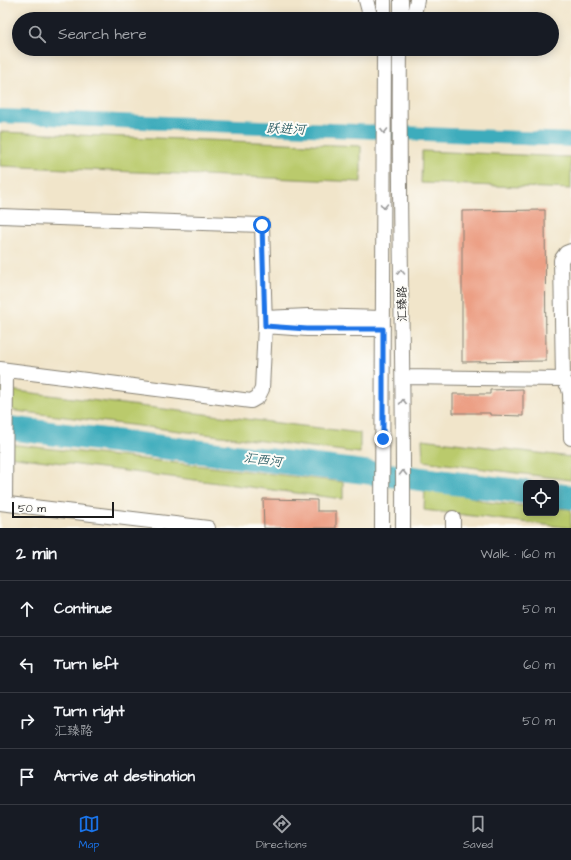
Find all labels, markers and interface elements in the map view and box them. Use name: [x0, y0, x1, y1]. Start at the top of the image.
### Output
search box: [12, 12, 559, 56]
icon: search: [26, 23, 48, 45]
text: Search here: [58, 24, 147, 45]
water label: 跃进河: [266, 119, 308, 139]
one-way arrow: [380, 128, 388, 134]
one-way arrow: [380, 203, 388, 209]
route start: [253, 216, 271, 234]
one-way arrow: [397, 269, 405, 275]
street label: 汇臻路: [394, 286, 411, 322]
one-way arrow: [399, 399, 407, 405]
route end: [374, 430, 392, 448]
water label: 汇西河: [242, 449, 285, 472]
one-way arrow: [399, 470, 407, 476]
map controls: [523, 480, 559, 516]
button: locate: [523, 480, 559, 516]
scale bar: [12, 500, 114, 519]
text: 50 m: [18, 501, 46, 516]
text: 2 min: [16, 542, 57, 566]
text: Walk · 160 m: [481, 545, 555, 563]
icon: ahead: [16, 598, 38, 620]
text: Continue: [54, 598, 112, 619]
text: 50 m: [522, 600, 555, 618]
icon: left: [16, 654, 38, 676]
text: Turn left: [54, 654, 118, 675]
text: 60 m: [523, 656, 555, 674]
text: Turn right: [54, 701, 125, 722]
icon: right: [16, 710, 38, 732]
text: 50 m: [522, 712, 555, 730]
text: 汇臻路: [54, 722, 93, 740]
icon: arrive: [16, 766, 38, 788]
text: Arrive at destination: [54, 766, 195, 787]
tab: Map: [78, 813, 100, 852]
tab: Directions: [256, 813, 307, 852]
tab: Saved: [463, 813, 493, 852]

